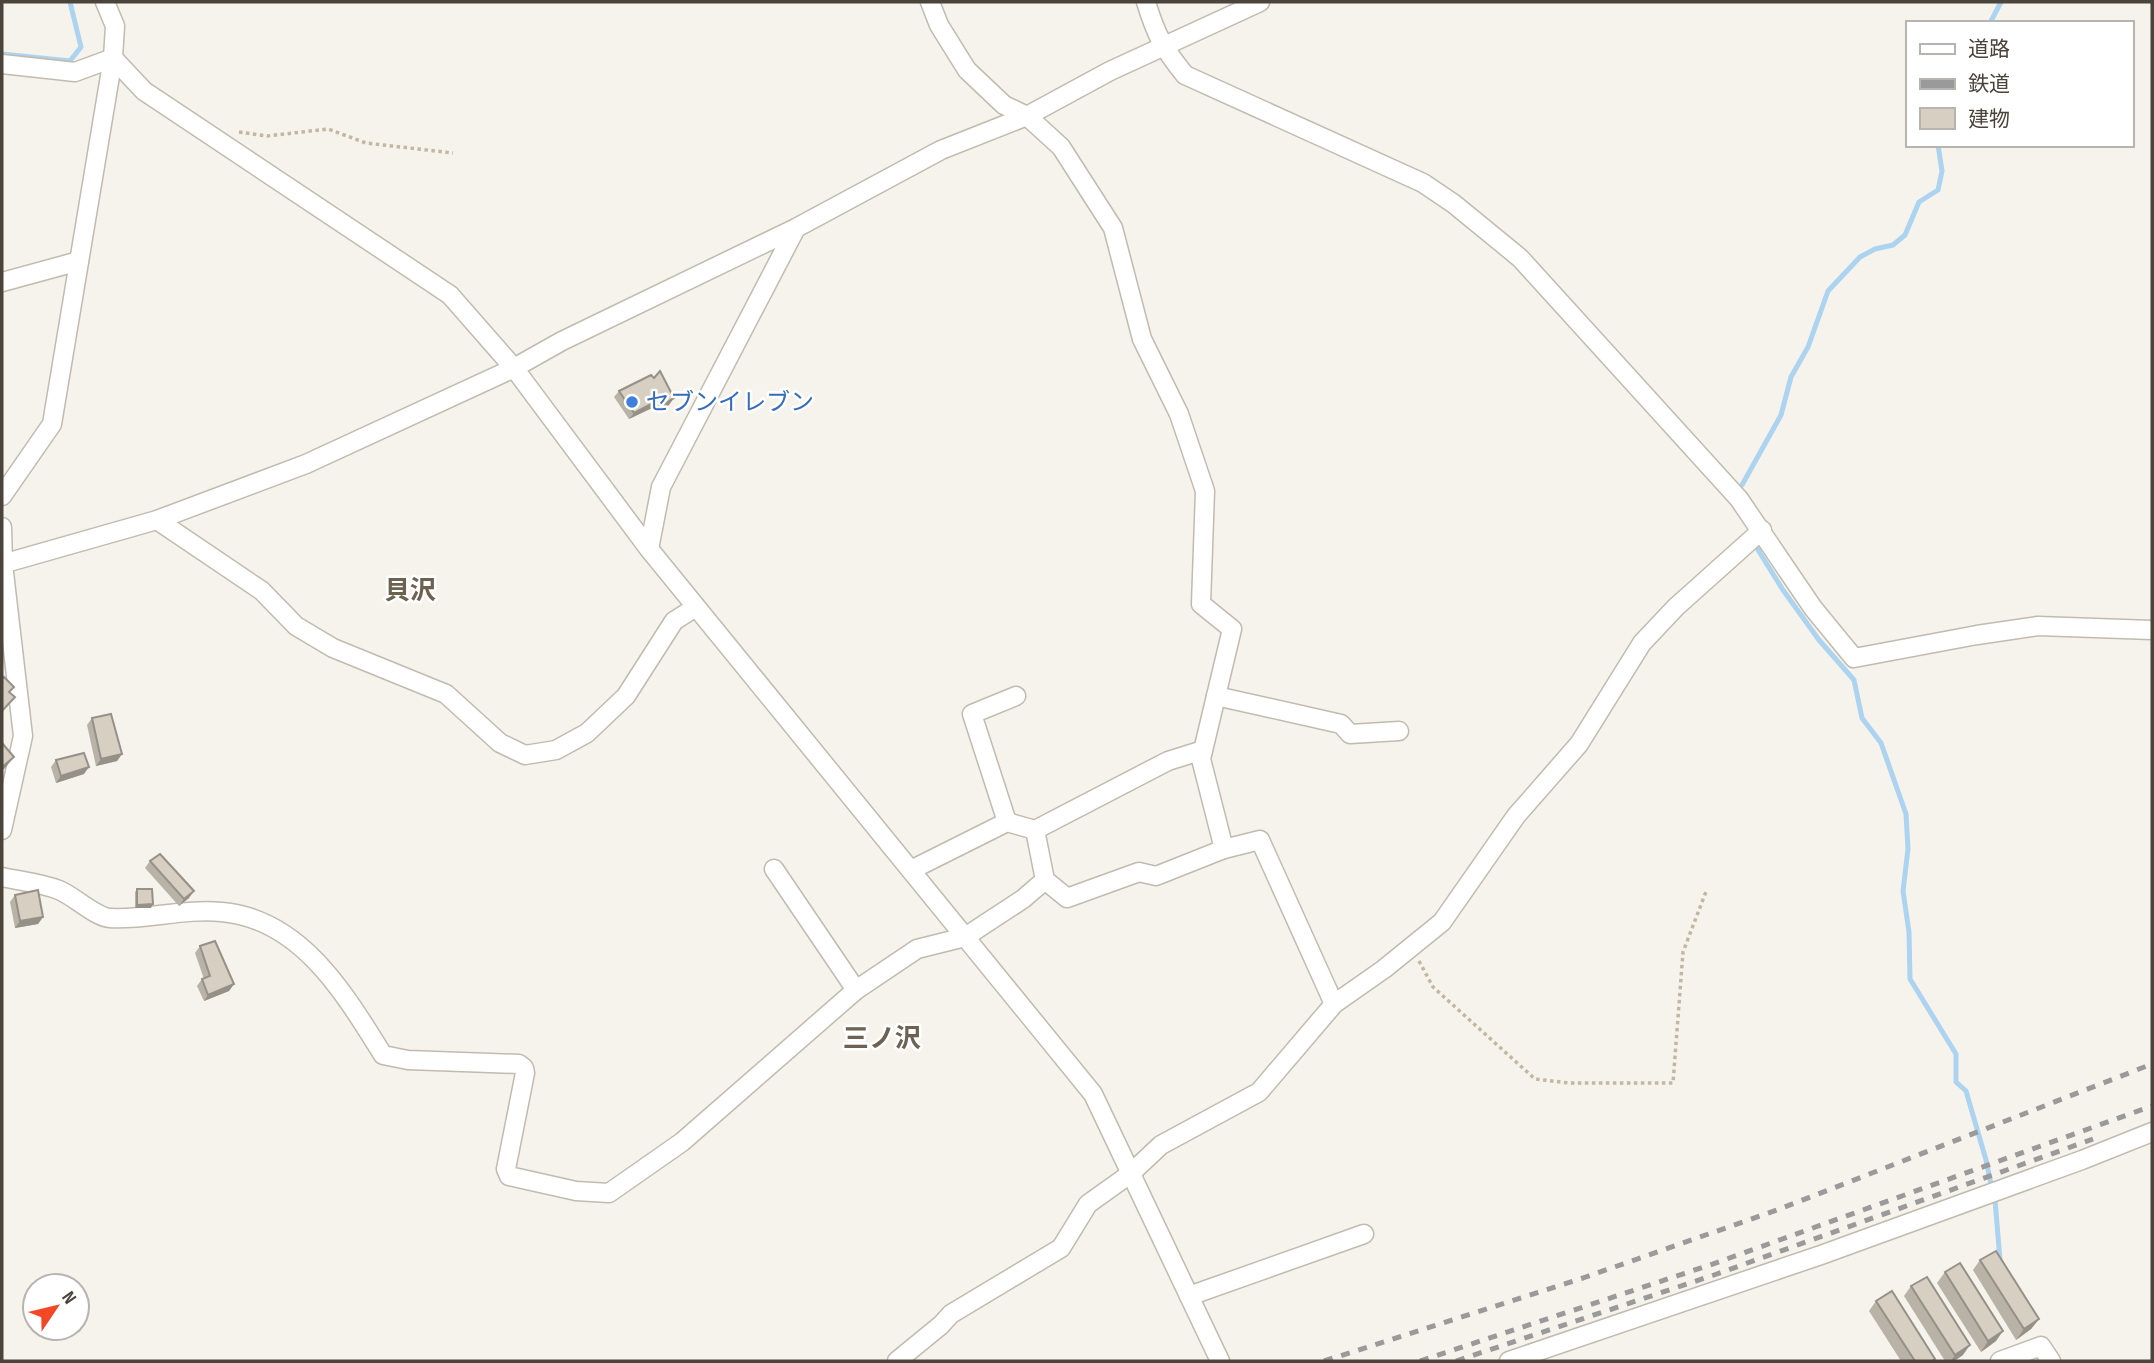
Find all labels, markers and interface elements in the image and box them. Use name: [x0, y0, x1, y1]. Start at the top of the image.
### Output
legend: [1906, 21, 2133, 147]
text: 道路: [1968, 37, 2010, 62]
text: 鉄道: [1968, 72, 2010, 97]
text: 建物: [1968, 107, 2010, 132]
place label: セブンイレブン: [646, 388, 814, 417]
marker: セブンイレブン: [624, 394, 640, 410]
district label: 貝沢: [384, 576, 436, 607]
district label: 三ノ沢: [843, 1024, 921, 1055]
north arrow: [21, 1272, 91, 1342]
text: N: [56, 1287, 81, 1309]

